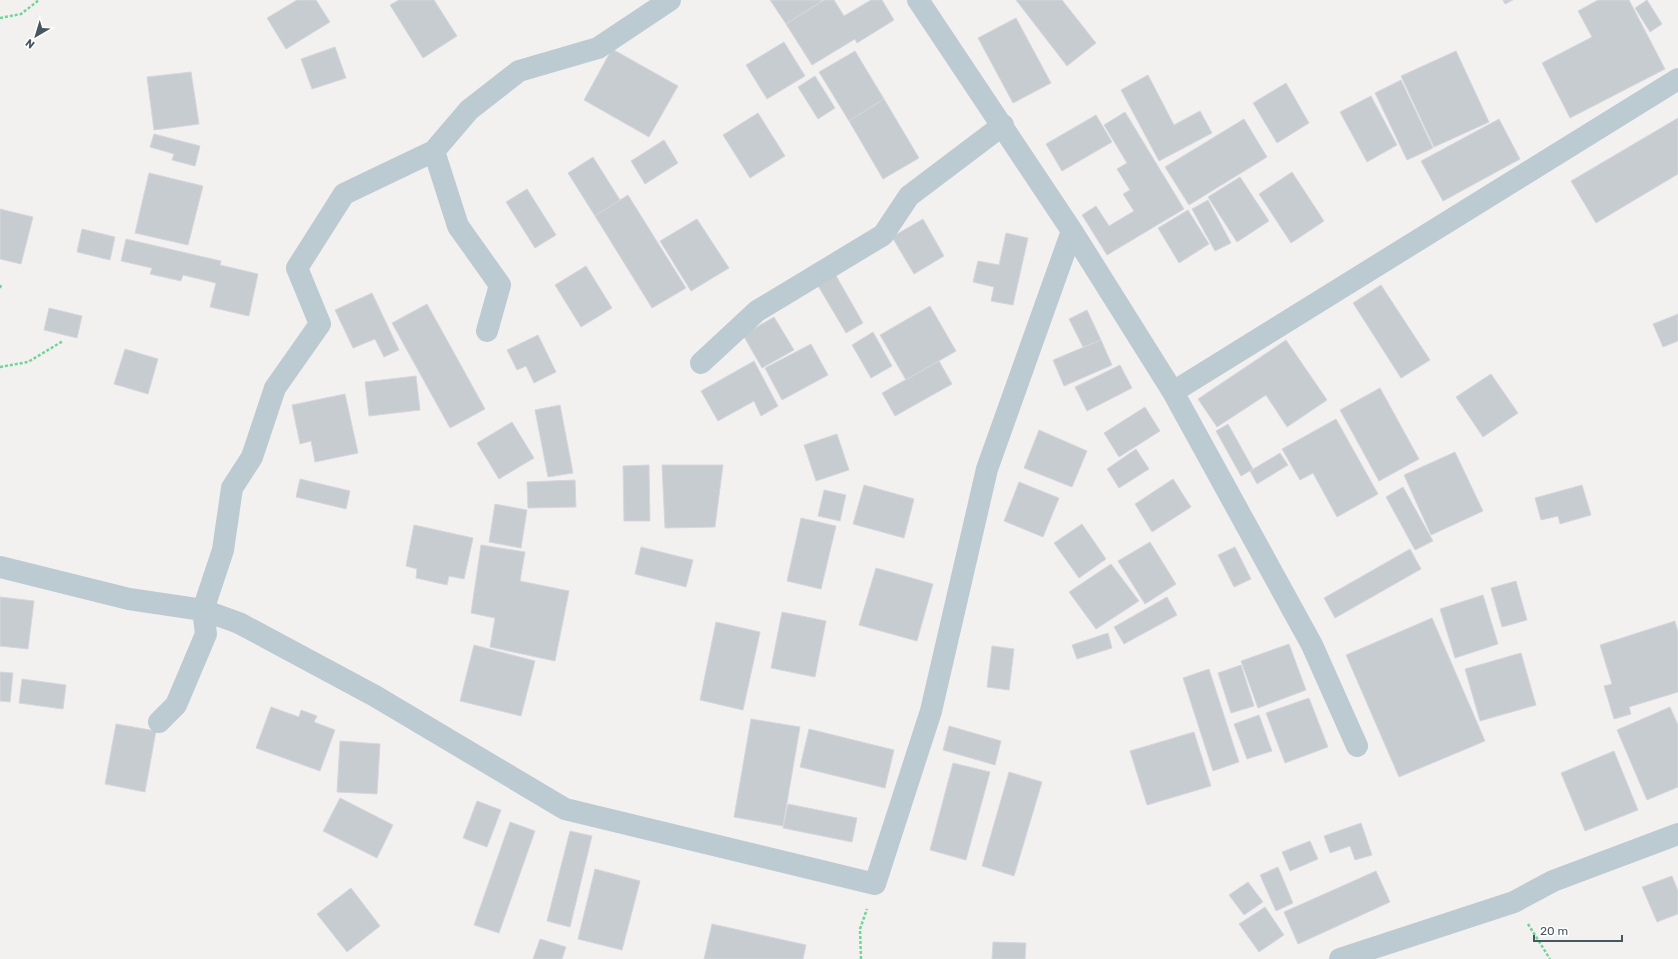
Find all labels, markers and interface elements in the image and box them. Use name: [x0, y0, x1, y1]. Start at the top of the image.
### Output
north arrow: [16, 16, 56, 56]
text: N: [23, 36, 37, 51]
scale bar: [1534, 917, 1622, 943]
text: 20 m: [1540, 924, 1568, 938]

